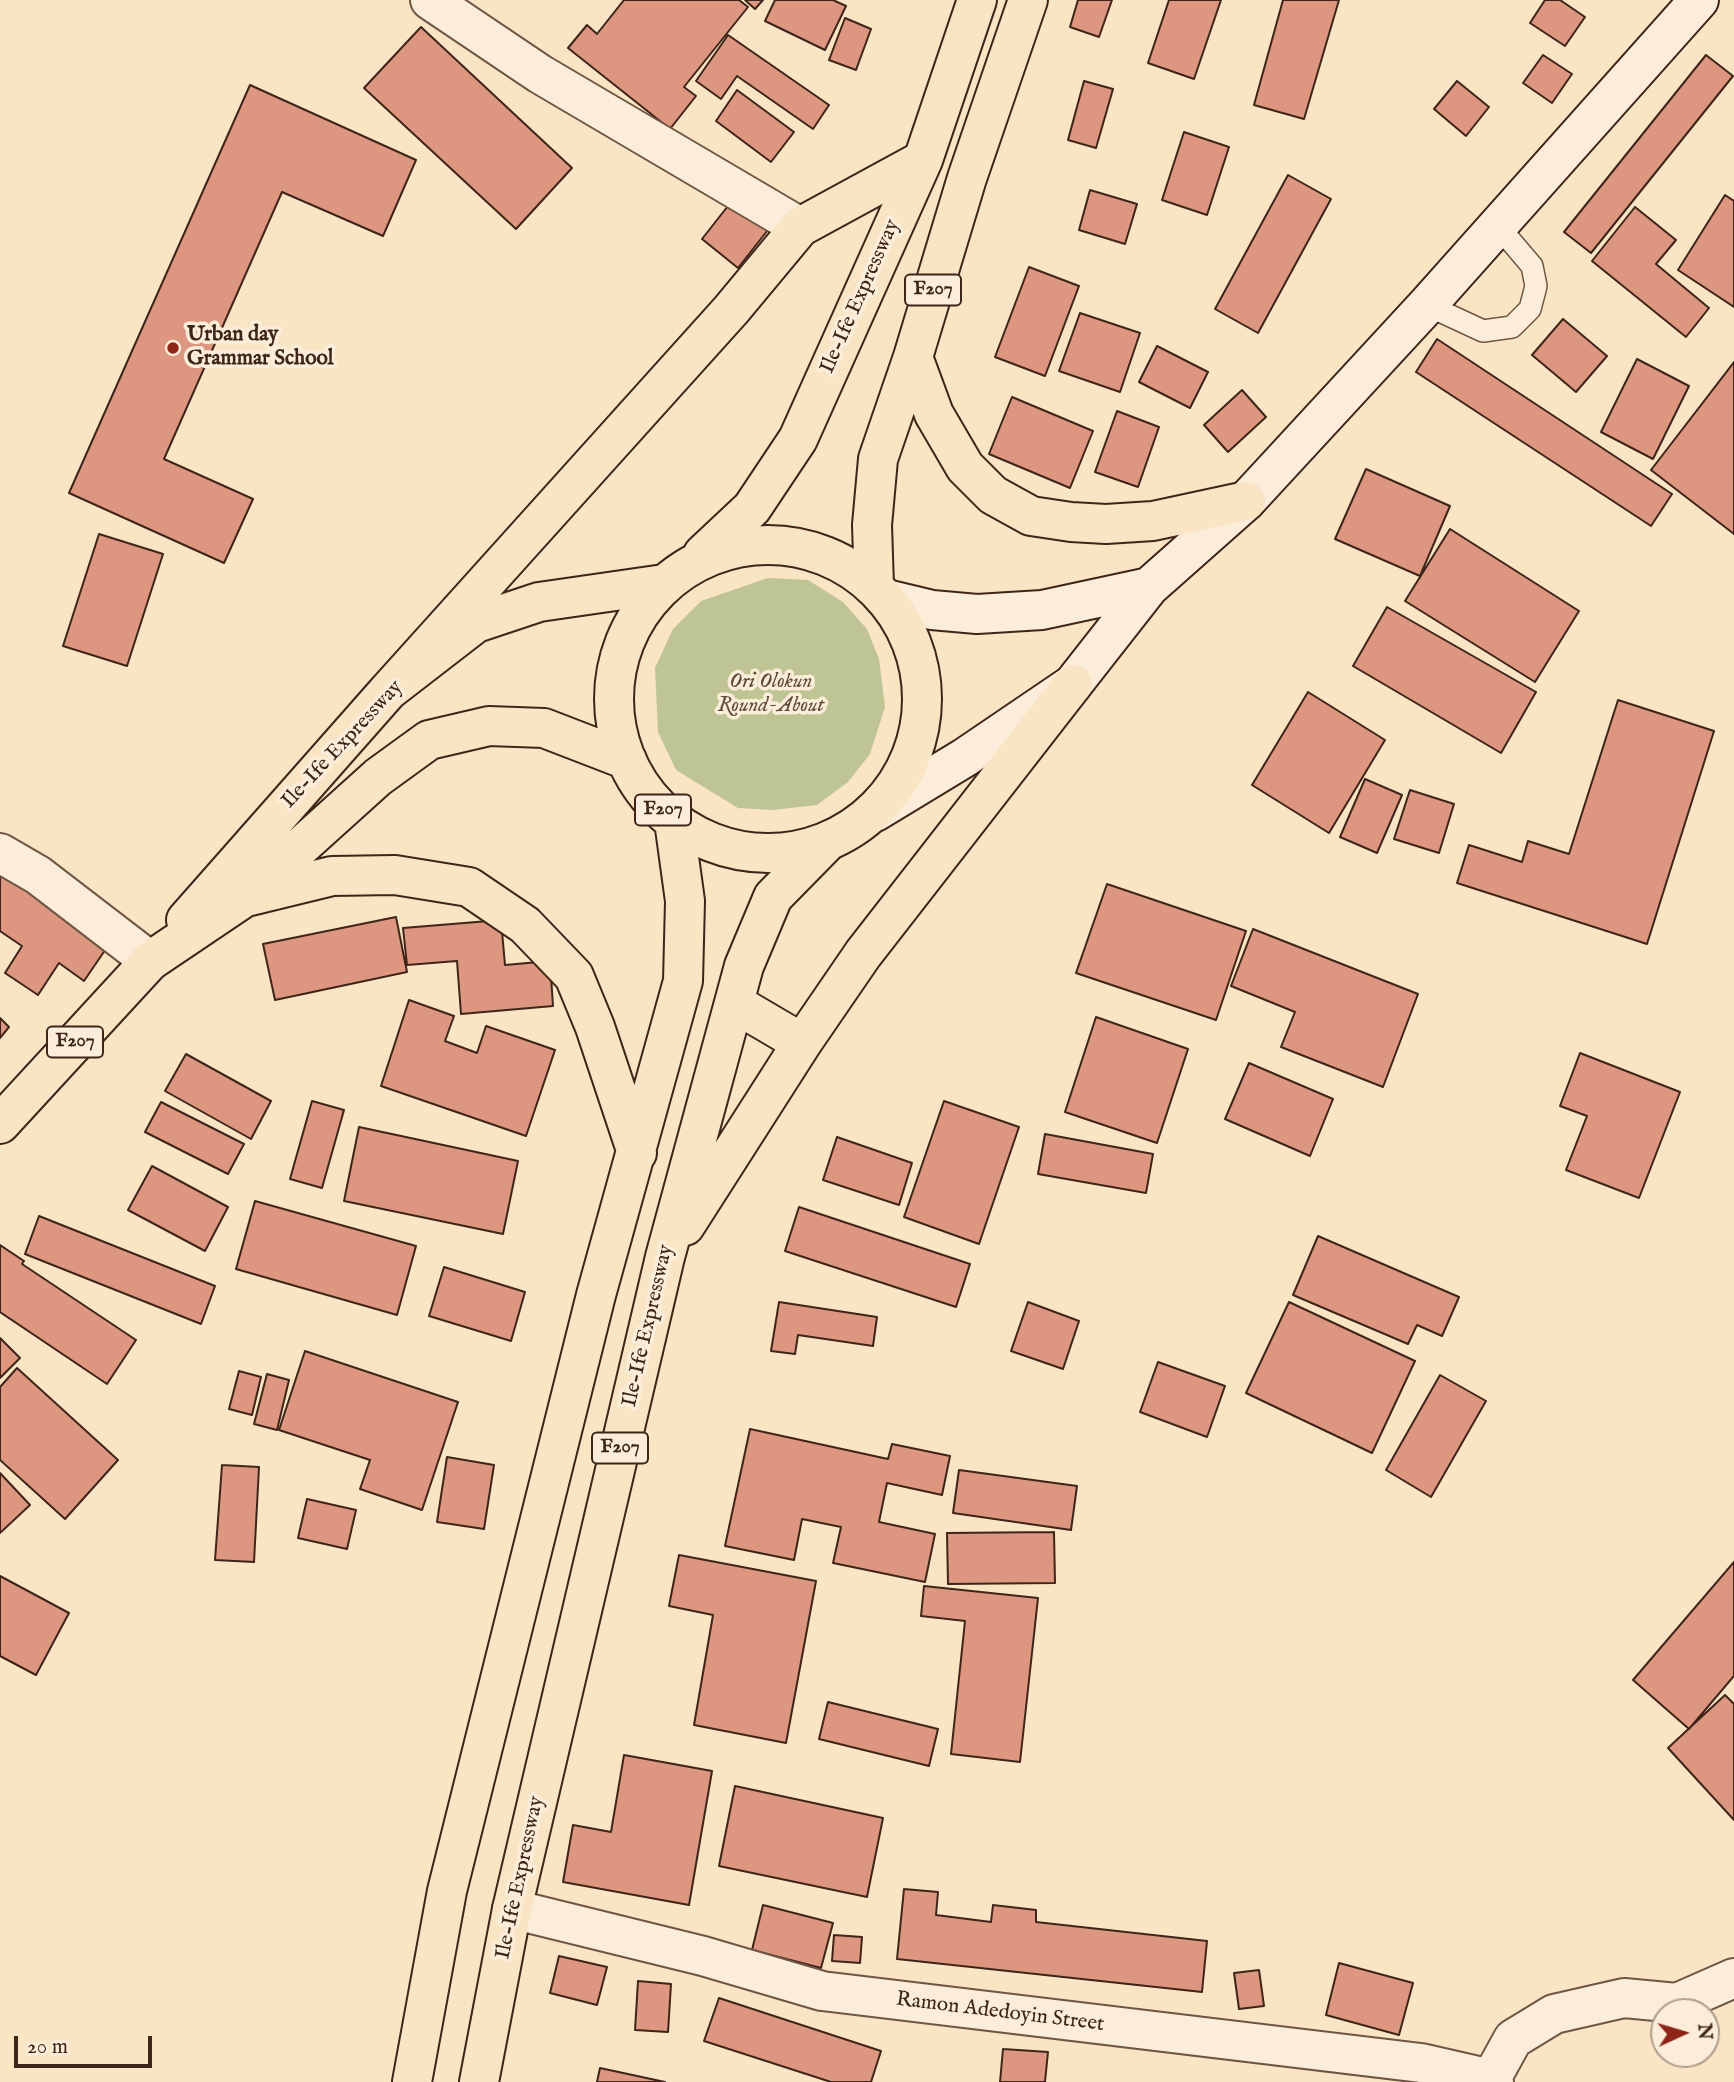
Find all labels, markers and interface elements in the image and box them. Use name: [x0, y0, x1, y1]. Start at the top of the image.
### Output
street label: Ile-Ife Expressway: [816, 216, 906, 378]
road number: F207: [905, 274, 961, 306]
place label: Urban day Grammar School: [187, 323, 333, 373]
marker: Urban day Grammar School: [165, 340, 181, 356]
park label: Ori Olokun Round-About: [718, 670, 824, 720]
street label: Ile-Ife Expressway: [277, 676, 409, 814]
road number: F207: [635, 794, 691, 825]
road number: F207: [47, 1026, 103, 1058]
street label: Ile-Ife Expressway: [618, 1242, 680, 1410]
road number: F207: [592, 1432, 648, 1464]
street label: Ile-Ife Expressway: [491, 1794, 551, 1962]
street label: Ramon Adedoyin Street: [895, 1988, 1105, 2038]
north arrow: [1650, 1998, 1720, 2068]
scale bar: [18, 2022, 156, 2066]
text: N: [1691, 2023, 1716, 2041]
text: 20 m: [27, 2034, 68, 2061]

